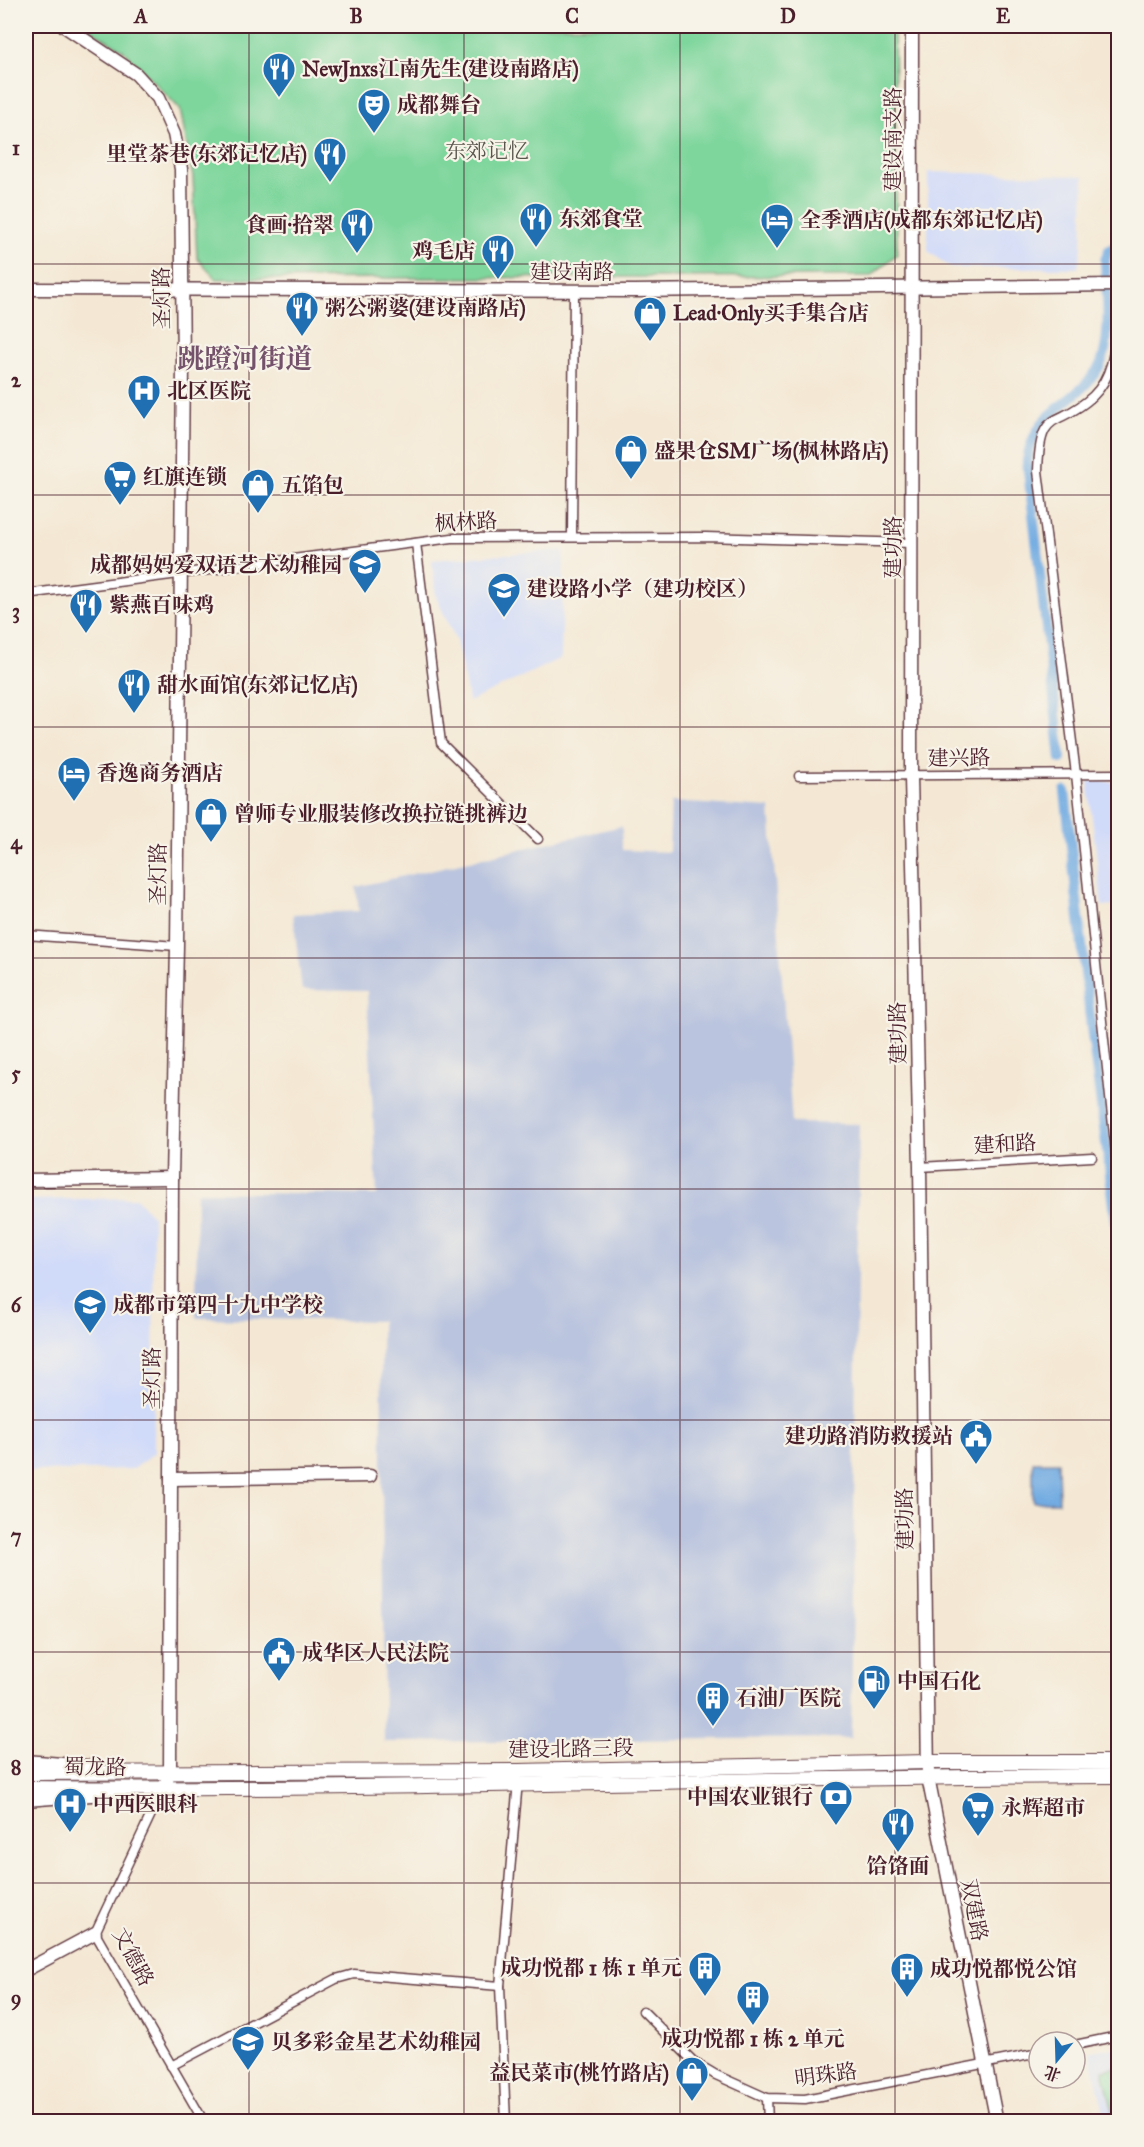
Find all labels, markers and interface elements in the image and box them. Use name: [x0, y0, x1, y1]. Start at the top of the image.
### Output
text: A: [132, 4, 148, 28]
text: B: [349, 4, 363, 28]
text: C: [565, 4, 579, 28]
text: D: [780, 4, 796, 28]
text: E: [996, 4, 1011, 28]
restaurant icon: NewJnxs江南先生(建设南路店): [261, 51, 297, 98]
place label: NewJnxs江南先生(建设南路店): [302, 56, 579, 83]
theatre icon: 成都舞台: [356, 87, 392, 134]
street label: 建设南支路: [880, 87, 906, 192]
place label: 成都舞台: [397, 92, 481, 118]
text: 1: [12, 136, 20, 160]
restaurant icon: 里堂茶巷(东郊记忆店): [312, 136, 348, 183]
park label: 东郊记忆: [445, 138, 529, 164]
place label: 里堂茶巷(东郊记忆店): [106, 141, 307, 167]
restaurant icon: 东郊食堂: [518, 201, 554, 248]
hotel icon: 全季酒店(成都东郊记忆店): [759, 202, 795, 249]
place label: 东郊食堂: [559, 206, 643, 232]
restaurant icon: 食画·拾翠: [339, 207, 375, 254]
place label: 全季酒店(成都东郊记忆店): [800, 207, 1043, 233]
place label: 食画·拾翠: [245, 212, 334, 238]
restaurant icon: 鸡毛店: [480, 233, 516, 280]
place label: 鸡毛店: [412, 238, 475, 264]
street label: 建设南路: [530, 259, 614, 285]
street label: 圣灯路: [148, 266, 176, 330]
restaurant icon: 粥公粥婆(建设南路店): [284, 290, 320, 337]
place label: 粥公粥婆(建设南路店): [325, 295, 526, 321]
shop icon: Lead·Only买手集合店: [632, 295, 668, 342]
place label: Lead·Only买手集合店: [673, 300, 869, 326]
district label: 跳蹬河街道: [178, 342, 313, 375]
text: 2: [11, 368, 22, 392]
hospital icon: 北区医院: [126, 373, 162, 420]
place label: 北区医院: [167, 378, 251, 404]
shop icon: 盛果仓SM广场(枫林路店): [613, 433, 649, 480]
place label: 盛果仓SM广场(枫林路店): [654, 438, 888, 464]
supermarket icon: 红旗连锁: [102, 459, 138, 506]
place label: 红旗连锁: [143, 464, 227, 490]
shop icon: 五馅包: [240, 467, 276, 514]
place label: 五馅包: [281, 472, 344, 498]
street label: 枫林路: [434, 507, 498, 537]
street label: 建功路: [880, 516, 906, 579]
school or university icon: 成都妈妈爱双语艺术幼稚园: [347, 547, 383, 594]
place label: 成都妈妈爱双语艺术幼稚园: [90, 552, 342, 578]
school or university icon: 建设路小学（建功校区）: [486, 571, 522, 618]
place label: 建设路小学（建功校区）: [527, 576, 758, 602]
restaurant icon: 紫燕百味鸡: [68, 587, 104, 634]
place label: 紫燕百味鸡: [109, 592, 214, 618]
text: 3: [12, 599, 20, 624]
restaurant icon: 甜水面馆(东郊记忆店): [116, 667, 152, 714]
place label: 甜水面馆(东郊记忆店): [157, 672, 358, 698]
street label: 建兴路: [927, 744, 991, 772]
hotel icon: 香逸商务酒店: [56, 755, 92, 802]
place label: 香逸商务酒店: [97, 760, 223, 786]
shop icon: 曾师专业服装修改换拉链挑裤边: [193, 796, 229, 843]
place label: 曾师专业服装修改换拉链挑裤边: [234, 801, 528, 827]
text: 4: [10, 830, 22, 855]
street label: 圣灯路: [145, 843, 171, 906]
street label: 建功路: [884, 1001, 912, 1065]
text: 5: [11, 1061, 21, 1085]
street label: 建和路: [973, 1129, 1037, 1159]
school or university icon: 成都市第四十九中学校: [72, 1287, 108, 1334]
place label: 成都市第四十九中学校: [113, 1292, 323, 1318]
text: 6: [11, 1293, 23, 1317]
street label: 圣灯路: [139, 1347, 165, 1410]
public building icon: 建功路消防救援站: [958, 1418, 994, 1465]
place label: 建功路消防救援站: [785, 1423, 953, 1449]
street label: 建功路: [891, 1487, 919, 1551]
text: 7: [11, 1524, 22, 1548]
public building icon: 成华区人民法院: [261, 1635, 297, 1682]
place label: 成华区人民法院: [302, 1640, 449, 1666]
fuel station icon: 中国石化: [856, 1663, 892, 1710]
place label: 中国石化: [897, 1668, 981, 1694]
building icon: 石油厂医院: [695, 1680, 731, 1727]
place label: 石油厂医院: [736, 1685, 841, 1711]
street label: 建设北路三段: [508, 1735, 634, 1763]
street label: 蜀龙路: [63, 1753, 127, 1781]
text: 8: [11, 1755, 21, 1779]
bank icon: 中国农业银行: [818, 1779, 854, 1826]
place label: 中国农业银行: [687, 1784, 813, 1810]
hospital icon: 中西医眼科: [52, 1786, 88, 1833]
supermarket icon: 永辉超市: [960, 1790, 996, 1837]
place label: 中西医眼科: [93, 1791, 198, 1817]
place label: 永辉超市: [1001, 1795, 1085, 1821]
restaurant icon: 饸饹面: [880, 1806, 916, 1853]
place label: 饸饹面: [867, 1853, 930, 1879]
street label: 双建路: [955, 1877, 993, 1943]
street label: 文德路: [107, 1923, 159, 1991]
building icon: 成功悦都 1 栋 1 单元: [687, 1950, 723, 1997]
building icon: 成功悦都悦公馆: [889, 1951, 925, 1998]
place label: 成功悦都 1 栋 1 单元: [500, 1955, 682, 1981]
place label: 成功悦都悦公馆: [930, 1956, 1077, 1982]
building icon: 成功悦都 1 栋 2 单元: [735, 1979, 771, 2026]
text: 9: [11, 1986, 21, 2011]
school or university icon: 贝多彩金星艺术幼稚园: [230, 2024, 266, 2071]
place label: 成功悦都 1 栋 2 单元: [661, 2026, 845, 2052]
place label: 贝多彩金星艺术幼稚园: [271, 2029, 481, 2055]
north arrow: [1027, 2030, 1087, 2090]
shop icon: 益民菜市(桃竹路店): [674, 2055, 710, 2102]
street label: 明珠路: [793, 2058, 859, 2092]
place label: 益民菜市(桃竹路店): [489, 2060, 669, 2086]
text: 北: [1042, 2062, 1063, 2085]

